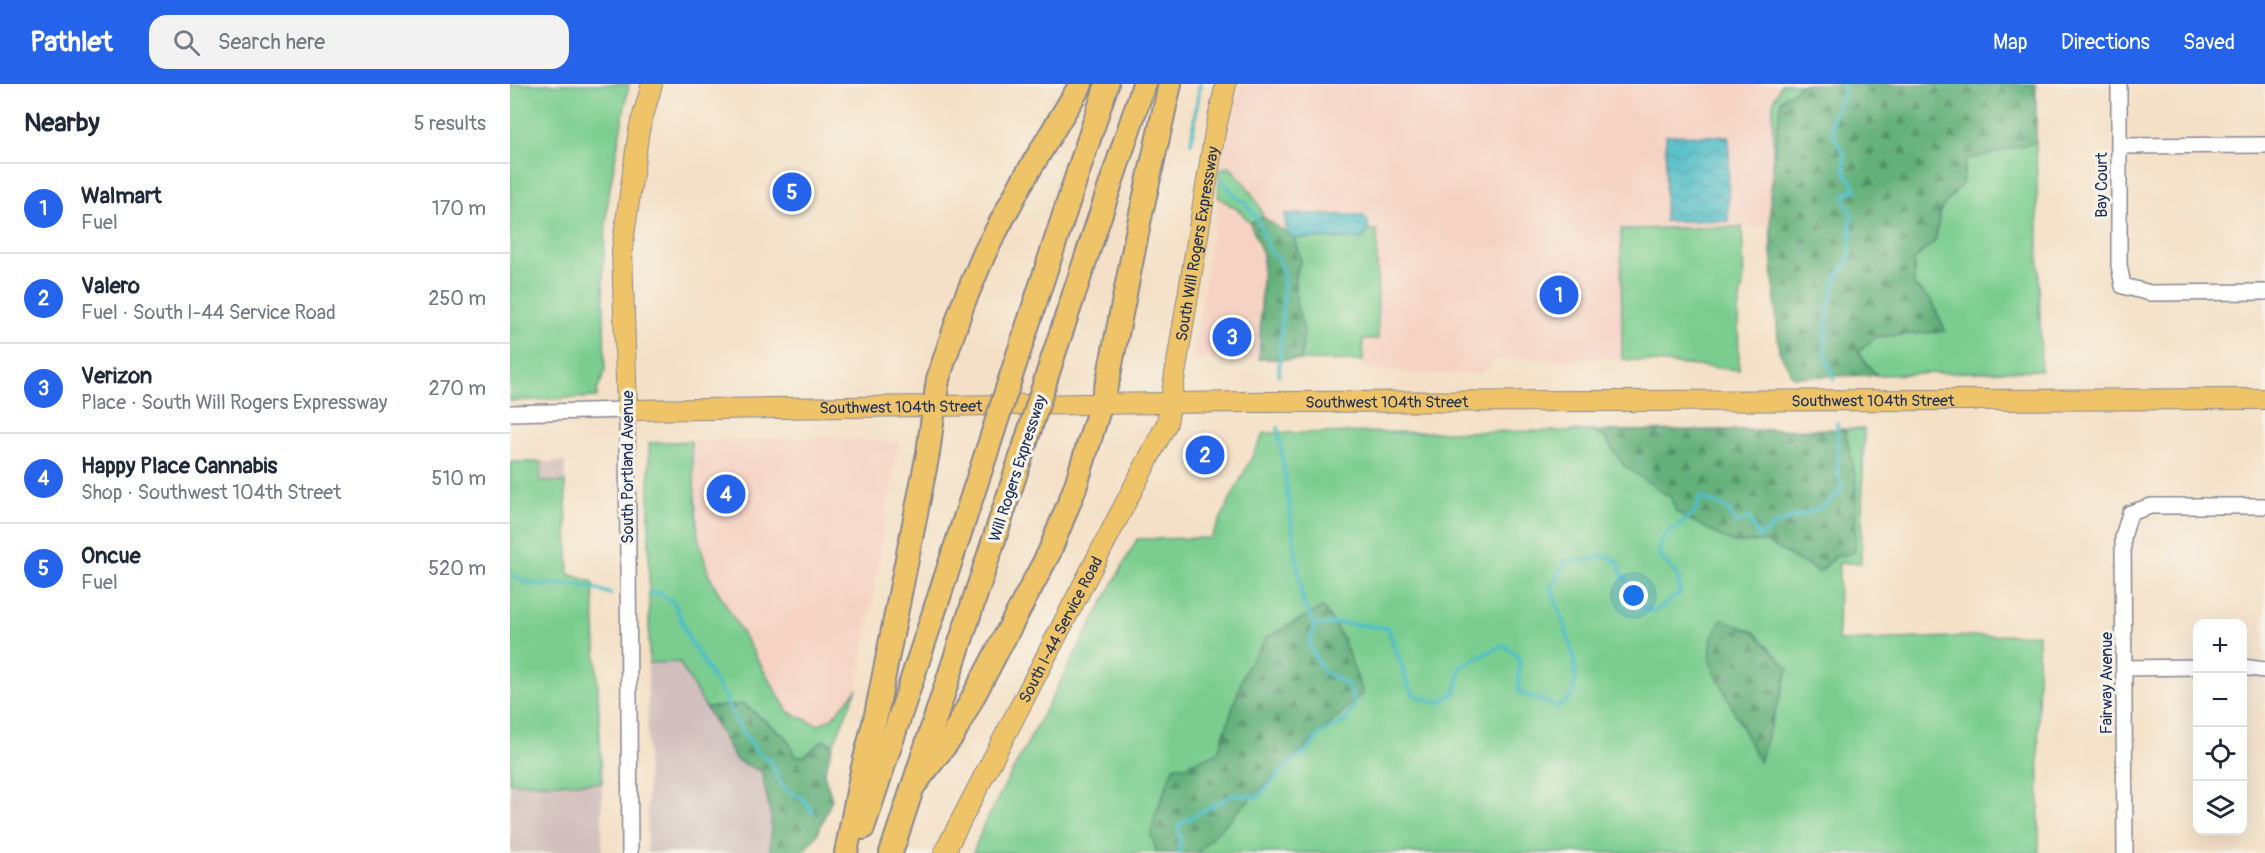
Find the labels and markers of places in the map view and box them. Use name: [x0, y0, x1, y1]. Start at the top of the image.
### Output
pin: 5: [772, 170, 812, 214]
pin: 1: [1540, 272, 1578, 318]
pin: 3: [1212, 314, 1252, 360]
pin: 2: [1186, 432, 1224, 478]
pin: 4: [706, 472, 746, 516]

